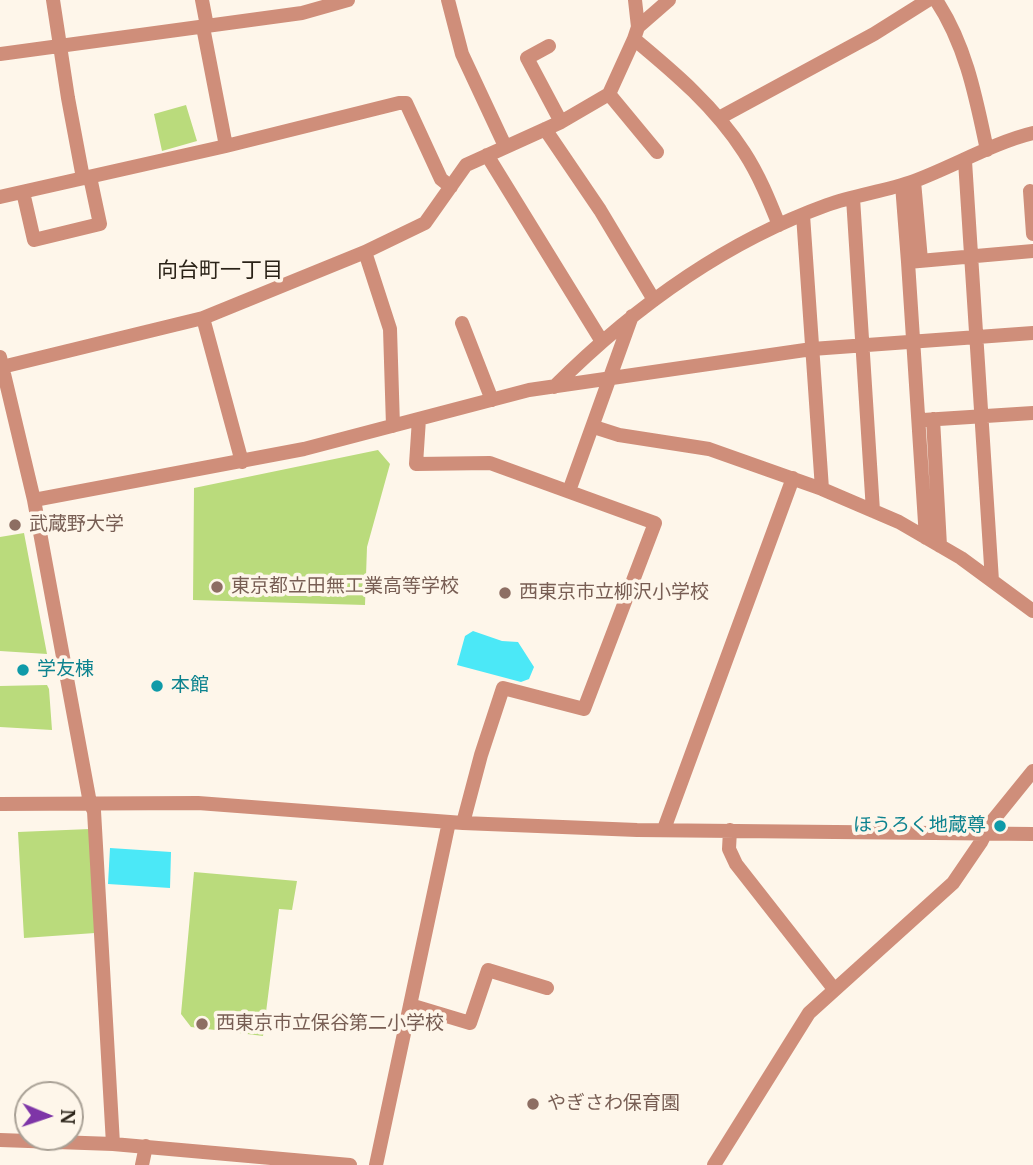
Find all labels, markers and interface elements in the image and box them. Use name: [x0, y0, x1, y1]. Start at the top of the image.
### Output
district label: 向台町一丁目: [157, 258, 283, 284]
place label: 武蔵野大学: [29, 514, 124, 536]
marker: 武蔵野大学: [7, 517, 23, 533]
place label: 東京都立田無工業高等学校: [231, 576, 459, 598]
marker: 東京都立田無工業高等学校: [209, 579, 225, 595]
place label: 西東京市立柳沢小学校: [519, 582, 709, 604]
marker: 西東京市立柳沢小学校: [497, 585, 513, 601]
place label: 学友棟: [37, 659, 94, 681]
marker: 学友棟: [15, 662, 31, 678]
place label: 本館: [171, 675, 209, 697]
marker: 本館: [149, 678, 165, 694]
place label: ほうろく地蔵尊: [853, 815, 986, 837]
marker: ほうろく地蔵尊: [992, 818, 1008, 834]
place label: 西東京市立保谷第二小学校: [216, 1013, 444, 1035]
marker: 西東京市立保谷第二小学校: [194, 1016, 210, 1032]
north arrow: [14, 1081, 84, 1151]
place label: やぎさわ保育園: [547, 1093, 680, 1115]
marker: やぎさわ保育園: [525, 1096, 541, 1112]
text: N: [56, 1109, 80, 1125]

